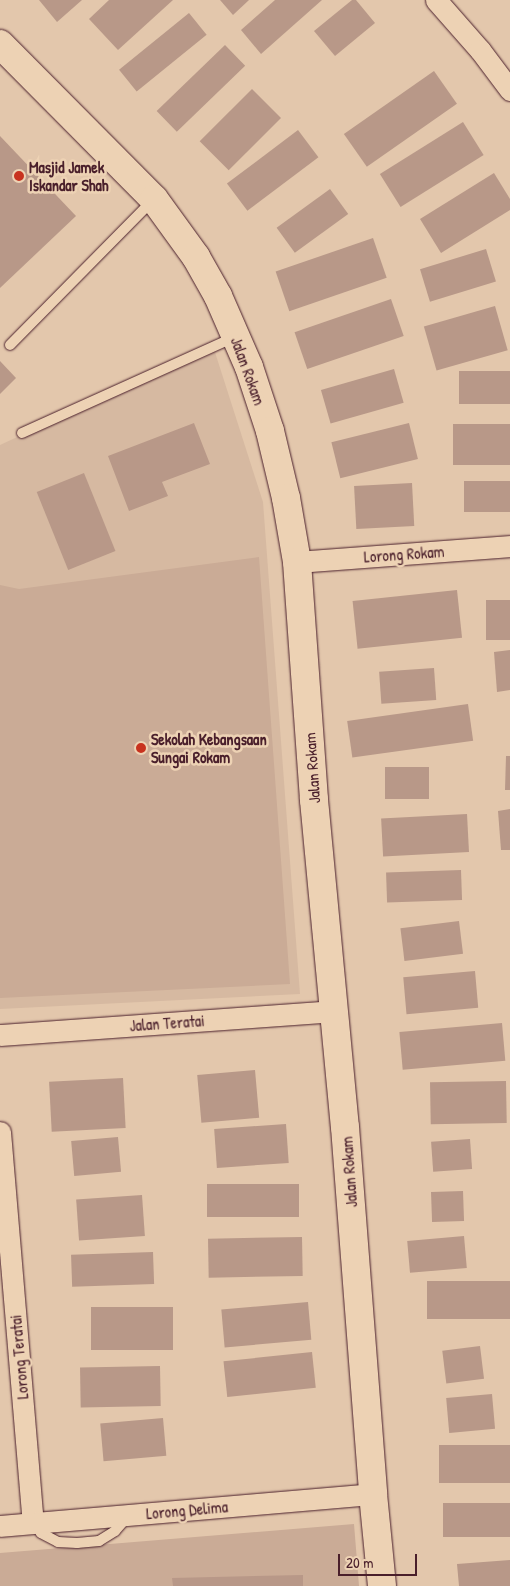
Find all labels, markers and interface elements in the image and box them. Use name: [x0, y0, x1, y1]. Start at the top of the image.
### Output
place label: Masjid Jamek Iskandar Shah: [29, 157, 108, 195]
marker: Masjid Jamek Iskandar Shah: [13, 170, 25, 182]
street label: Jalan Rokam: [227, 334, 269, 408]
street label: Lorong Rokam: [363, 542, 445, 566]
place label: Sekolah Kebangsaan Sungai Rokam: [151, 729, 267, 767]
street label: Jalan Rokam: [300, 732, 324, 804]
marker: Sekolah Kebangsaan Sungai Rokam: [135, 742, 147, 754]
street label: Jalan Teratai: [129, 1011, 205, 1035]
street label: Jalan Rokam: [337, 1136, 361, 1208]
street label: Lorong Teratai: [6, 1314, 32, 1400]
street label: Lorong Delima: [145, 1497, 229, 1523]
scale bar: [340, 1544, 419, 1576]
text: 20 m: [346, 1552, 373, 1573]

